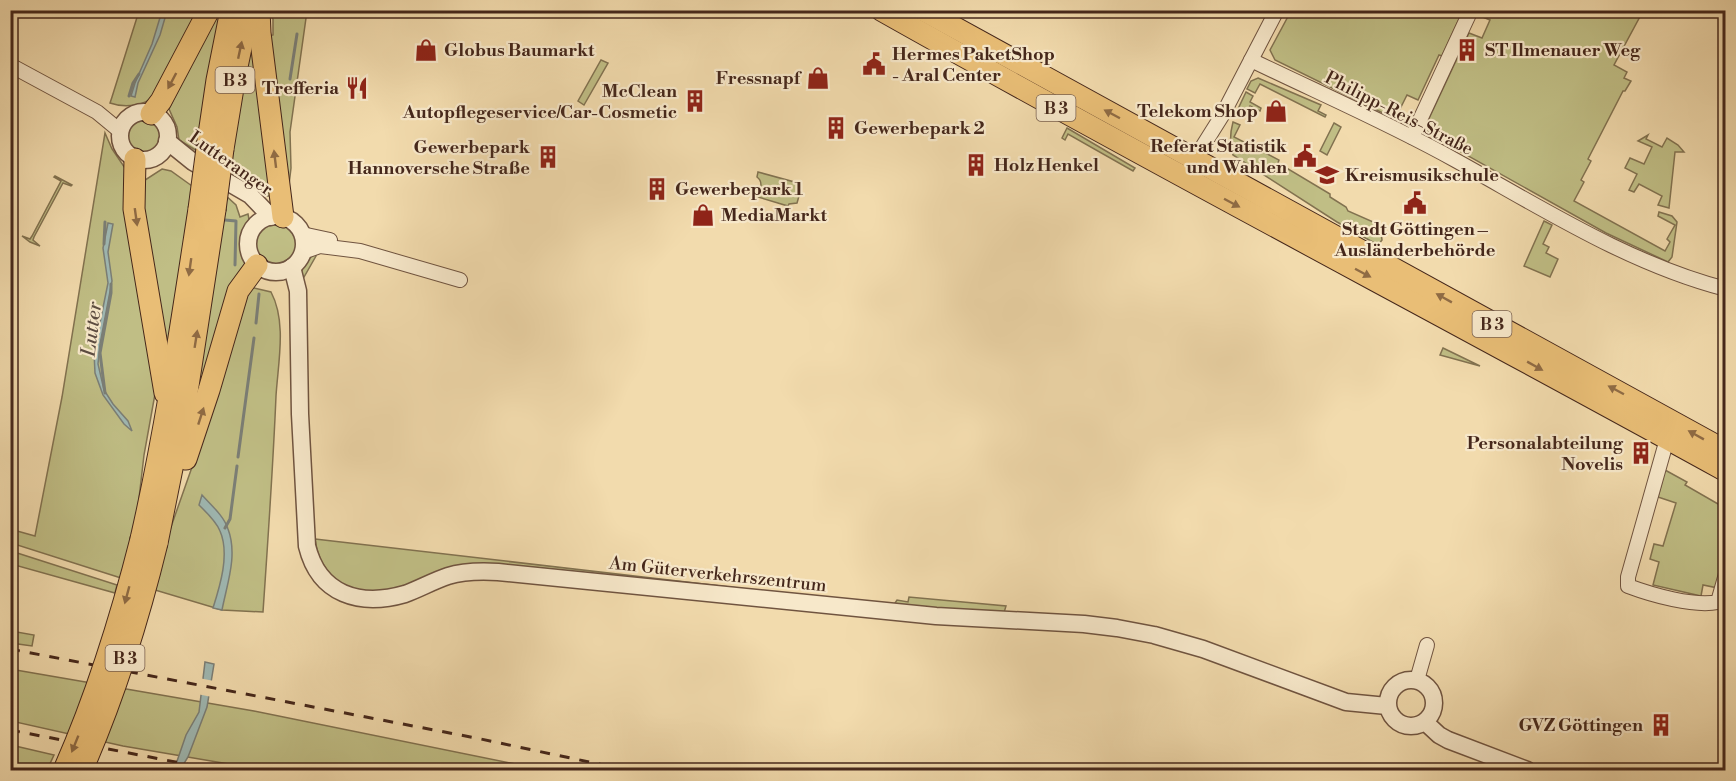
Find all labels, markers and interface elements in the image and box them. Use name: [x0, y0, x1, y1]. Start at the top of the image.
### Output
shop icon: Globus Baumarkt: [413, 37, 439, 63]
building icon: ST Ilmenauer Weg: [1454, 37, 1480, 63]
place label: Globus Baumarkt: [444, 39, 595, 62]
place label: ST Ilmenauer Weg: [1485, 39, 1641, 62]
one-way arrow: [236, 41, 246, 59]
place label: Hermes PaketShop - Aral Center: [892, 43, 1055, 87]
public building icon: Hermes PaketShop - Aral Center: [861, 51, 887, 77]
shop icon: Fressnapf: [805, 65, 831, 91]
street label: Philipp-Reis-Straße: [1321, 66, 1477, 161]
road number: B 3: [216, 67, 254, 93]
place label: Fressnapf: [716, 67, 803, 90]
one-way arrow: [167, 73, 177, 90]
restaurant icon: Trefferia: [344, 75, 370, 101]
place label: Trefferia: [262, 77, 339, 100]
place label: McClean Autopflegeservice/Car-Cosmetic: [402, 80, 677, 124]
building icon: McClean Autopflegeservice/Car-Cosmetic: [682, 88, 708, 114]
road number: B 3: [1036, 95, 1076, 121]
shop icon: Telekom Shop: [1263, 98, 1289, 124]
place label: Telekom Shop: [1137, 100, 1258, 123]
one-way arrow: [1103, 109, 1120, 119]
building icon: Gewerbepark 2: [823, 115, 849, 141]
place label: Gewerbepark 2: [854, 117, 985, 140]
street label: Lutteranger: [184, 126, 277, 201]
place label: Referat Statistik und Wahlen: [1150, 135, 1288, 179]
place label: Gewerbepark Hannoversche Straße: [348, 136, 531, 180]
public building icon: Referat Statistik und Wahlen: [1292, 143, 1318, 169]
building icon: Gewerbepark Hannoversche Straße: [535, 144, 561, 170]
one-way arrow: [270, 149, 280, 168]
building icon: Holz Henkel: [963, 152, 989, 178]
place label: Holz Henkel: [994, 154, 1099, 177]
school or university icon: Kreismusikschule: [1314, 162, 1340, 188]
place label: Kreismusikschule: [1345, 164, 1499, 187]
building icon: Gewerbepark 1: [644, 176, 670, 202]
place label: Gewerbepark 1: [675, 178, 803, 201]
public building icon: Stadt Göttingen – Ausländerbehörde: [1402, 190, 1428, 216]
one-way arrow: [1223, 198, 1240, 208]
shop icon: MediaMarkt: [690, 202, 716, 228]
place label: MediaMarkt: [721, 204, 827, 227]
one-way arrow: [131, 208, 140, 227]
place label: Stadt Göttingen – Ausländerbehörde: [1334, 218, 1496, 262]
one-way arrow: [186, 257, 195, 276]
one-way arrow: [1355, 268, 1372, 278]
one-way arrow: [1436, 292, 1452, 303]
water label: Lutter: [77, 300, 108, 359]
road number: B 3: [1472, 311, 1512, 337]
one-way arrow: [192, 330, 201, 349]
one-way arrow: [1526, 361, 1543, 371]
one-way arrow: [1607, 385, 1624, 395]
one-way arrow: [197, 407, 206, 425]
one-way arrow: [1688, 429, 1704, 440]
place label: Personalabteilung Novelis: [1467, 432, 1624, 476]
building icon: Personalabteilung Novelis: [1628, 440, 1654, 466]
street label: Am Güterverkehrszentrum: [607, 552, 828, 597]
one-way arrow: [121, 586, 131, 604]
road number: B 3: [106, 645, 144, 671]
building icon: GVZ Göttingen: [1648, 712, 1674, 738]
place label: GVZ Göttingen: [1519, 714, 1643, 737]
one-way arrow: [70, 736, 80, 754]

